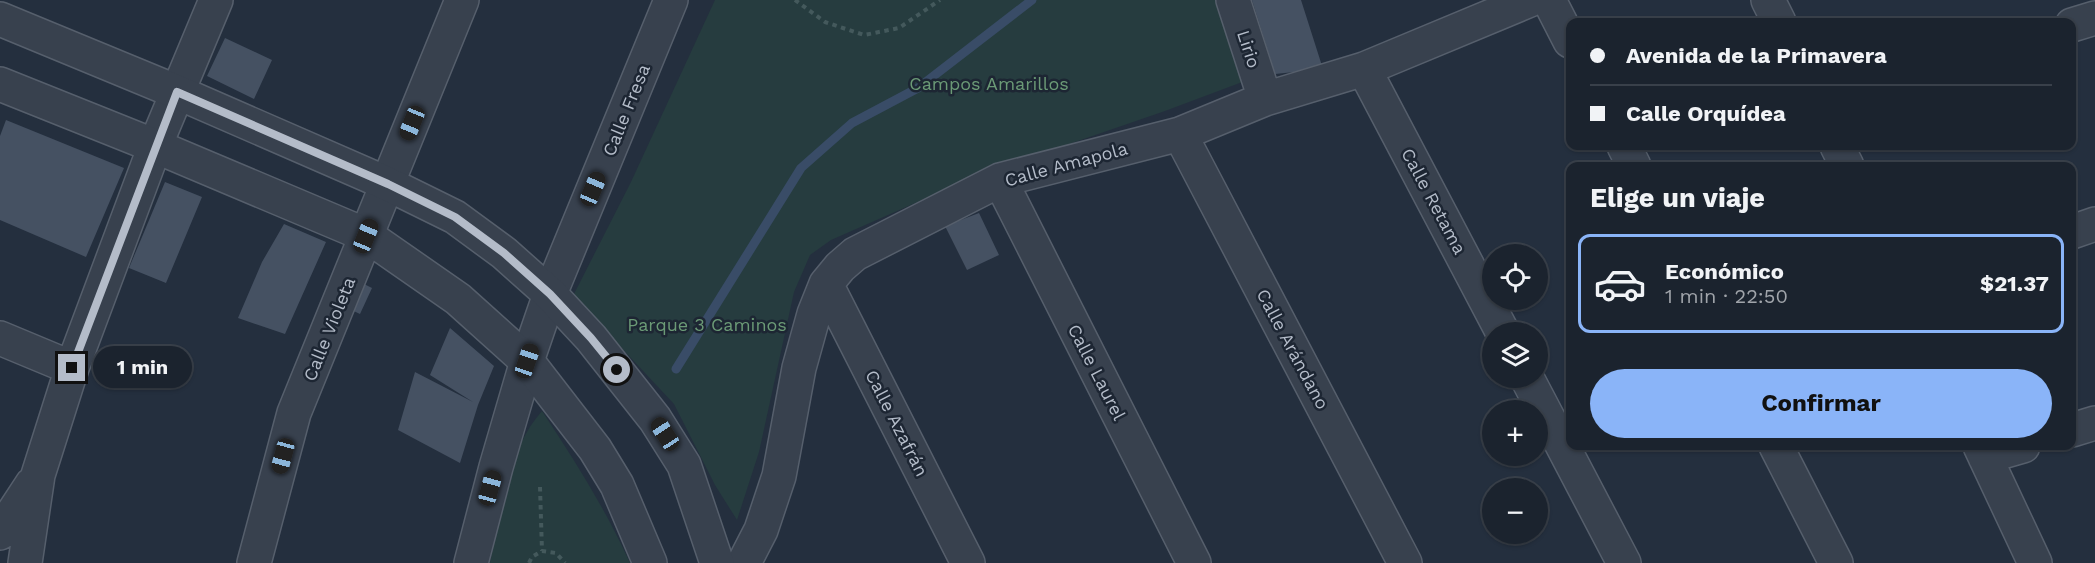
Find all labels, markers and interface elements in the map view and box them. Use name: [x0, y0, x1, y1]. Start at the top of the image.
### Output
street label: Lirio: [1233, 27, 1265, 71]
text: Avenida de la Primavera: [1626, 43, 1887, 68]
street label: Calle Fresa: [598, 61, 654, 159]
park label: Campos Amarillos: [909, 73, 1069, 94]
text: Calle Orquídea: [1626, 101, 1786, 126]
car: [397, 103, 427, 143]
street label: Calle Amapola: [1002, 138, 1130, 190]
street label: Calle Retama: [1397, 144, 1471, 258]
car: [578, 169, 608, 209]
text: Elige un viaje: [1590, 182, 1765, 214]
car: [351, 216, 381, 256]
map controls: [1482, 244, 1548, 544]
button: locate: [1482, 244, 1548, 310]
icon: car: [1593, 257, 1647, 311]
text: Económico: [1665, 259, 1784, 284]
text: $21.37: [1980, 271, 2049, 296]
street label: Calle Violeta: [299, 274, 359, 384]
text: 1 min · 22:50: [1665, 284, 1788, 308]
street label: Calle Arándano: [1252, 285, 1334, 413]
park label: Parque 3 Caminos: [627, 314, 787, 335]
street label: Calle Laurel: [1064, 320, 1130, 424]
button: layers: [1482, 322, 1548, 388]
car: [513, 341, 541, 381]
callout: 1 min: [93, 347, 192, 389]
route end: [58, 354, 85, 381]
text: 1 min: [117, 355, 168, 379]
route start: [603, 356, 630, 383]
street label: Calle Azafrán: [861, 366, 933, 480]
button: Confirmar: [1590, 369, 2052, 438]
button: +: [1482, 400, 1548, 466]
car: [648, 414, 682, 454]
car: [270, 436, 296, 476]
car: [477, 468, 503, 508]
button: −: [1482, 478, 1548, 544]

